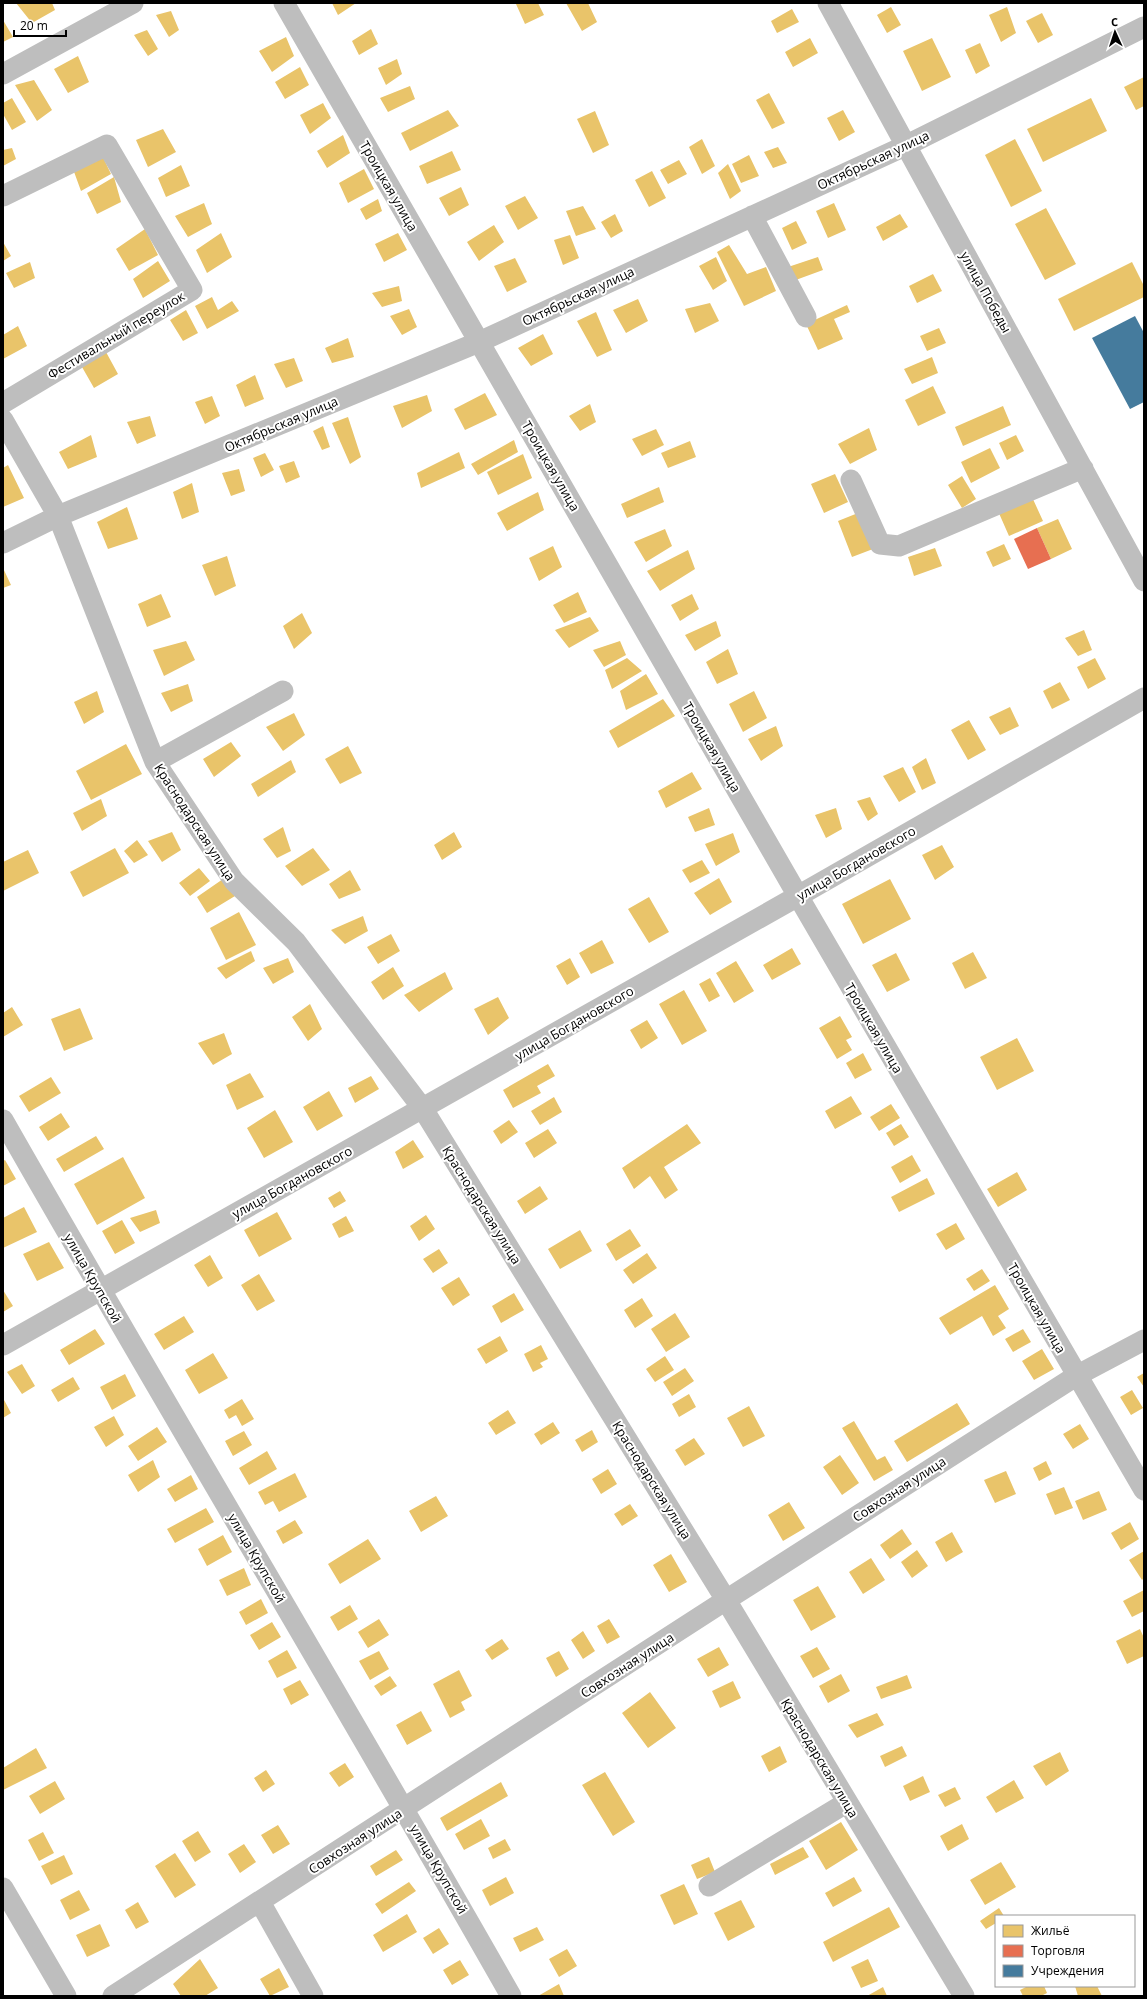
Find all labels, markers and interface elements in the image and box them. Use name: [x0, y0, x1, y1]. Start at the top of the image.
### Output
scale bar: [14, 12, 66, 38]
north arrow: [1095, 12, 1135, 52]
text: С: [1111, 14, 1118, 29]
text: 20 m: [20, 17, 48, 34]
street label: Октябрьская улица: [814, 126, 932, 194]
street label: Троицкая улица: [356, 138, 422, 234]
street label: улица Победы: [956, 248, 1016, 336]
street label: Октябрьская улица: [519, 262, 637, 330]
street label: Фестивальный переулок: [44, 287, 188, 383]
street label: Октябрьская улица: [221, 392, 341, 456]
street label: Троицкая улица: [518, 418, 584, 514]
street label: Троицкая улица: [679, 699, 745, 795]
street label: Краснодарская улица: [150, 760, 240, 884]
street label: улица Богдановского: [793, 821, 919, 904]
street label: Троицкая улица: [841, 980, 907, 1076]
street label: улица Богдановского: [511, 981, 637, 1064]
street label: улица Богдановского: [229, 1141, 355, 1223]
street label: Краснодарская улица: [438, 1142, 526, 1268]
street label: улица Крупской: [60, 1230, 126, 1326]
street label: Троицкая улица: [1004, 1260, 1070, 1356]
street label: Краснодарская улица: [608, 1417, 696, 1543]
street label: Совхозная улица: [849, 1452, 949, 1526]
street label: улица Крупской: [224, 1510, 290, 1606]
street label: Совхозная улица: [577, 1628, 677, 1702]
street label: Краснодарская улица: [777, 1695, 863, 1821]
street label: Совхозная улица: [305, 1804, 405, 1878]
street label: улица Крупской: [406, 1821, 472, 1917]
legend: [995, 1915, 1135, 1987]
text: Жильё: [1031, 1922, 1070, 1939]
text: Торговля: [1031, 1942, 1085, 1959]
text: Учреждения: [1031, 1962, 1104, 1979]

